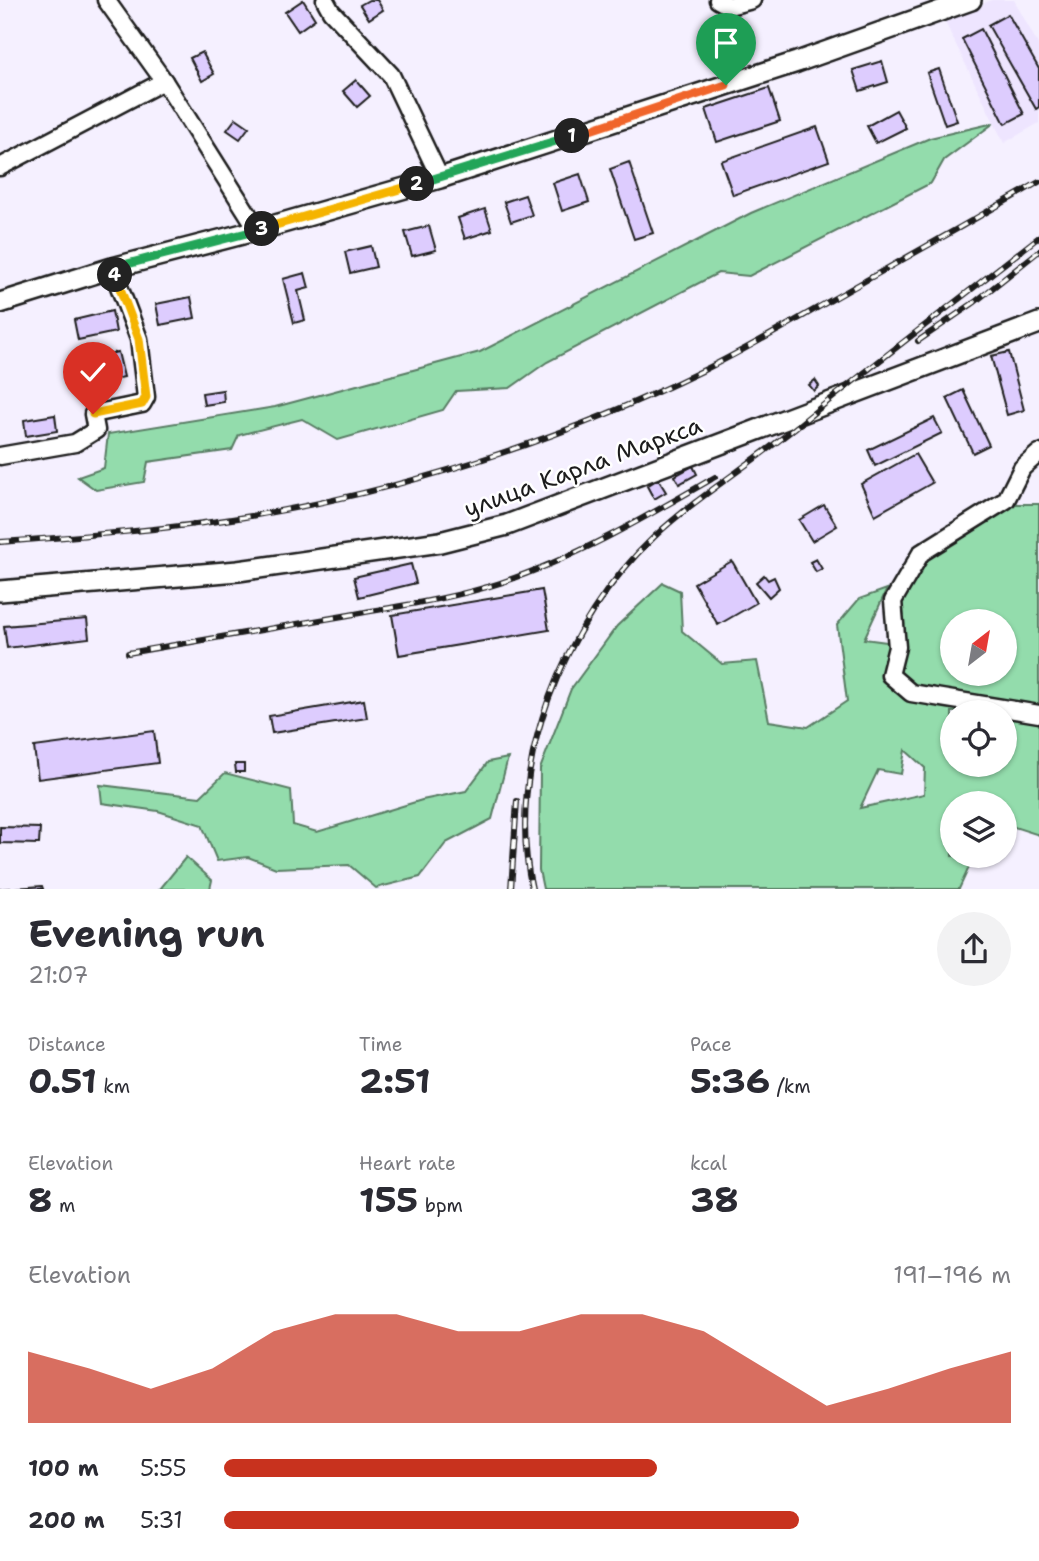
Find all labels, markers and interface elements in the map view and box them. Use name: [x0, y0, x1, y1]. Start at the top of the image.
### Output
pin: [696, 13, 756, 85]
icon: arrive: [707, 24, 745, 62]
pin: 1: [554, 118, 590, 154]
text: 1: [567, 123, 576, 148]
pin: 2: [400, 166, 434, 202]
text: 2: [410, 171, 423, 196]
pin: 3: [244, 212, 280, 246]
text: 3: [255, 216, 268, 241]
pin: 4: [97, 258, 132, 292]
text: 4: [108, 262, 121, 287]
pin: [63, 342, 123, 414]
icon: check: [74, 353, 112, 391]
street label: улица Карла Маркса: [460, 409, 706, 525]
north arrow: [940, 609, 1017, 686]
map controls: [940, 609, 1017, 868]
button: locate: [940, 700, 1017, 777]
button: layers: [940, 791, 1017, 868]
text: Evening run: [28, 908, 265, 959]
button: share: [937, 912, 1011, 986]
text: 21:07: [28, 960, 88, 990]
text: Distance: [28, 1032, 106, 1057]
text: Time: [359, 1032, 403, 1057]
text: Pace: [690, 1032, 732, 1057]
text: 0.51: [28, 1057, 97, 1104]
text: 2:51: [359, 1057, 431, 1104]
text: 5:36: [690, 1057, 770, 1104]
text: km: [97, 1074, 130, 1099]
text: /km: [770, 1074, 811, 1099]
text: Elevation: [28, 1151, 113, 1176]
text: Heart rate: [359, 1151, 456, 1176]
text: kcal: [690, 1151, 727, 1176]
text: 8: [28, 1176, 53, 1223]
text: 155: [359, 1176, 418, 1223]
text: 38: [690, 1176, 739, 1223]
text: m: [53, 1193, 75, 1218]
text: bpm: [418, 1193, 463, 1218]
text: Elevation: [28, 1260, 131, 1290]
text: 191–196 m: [893, 1260, 1011, 1290]
text: 100 m: [28, 1453, 99, 1483]
text: 5:55: [140, 1453, 186, 1483]
text: 200 m: [28, 1505, 105, 1535]
text: 5:31: [140, 1505, 183, 1535]

